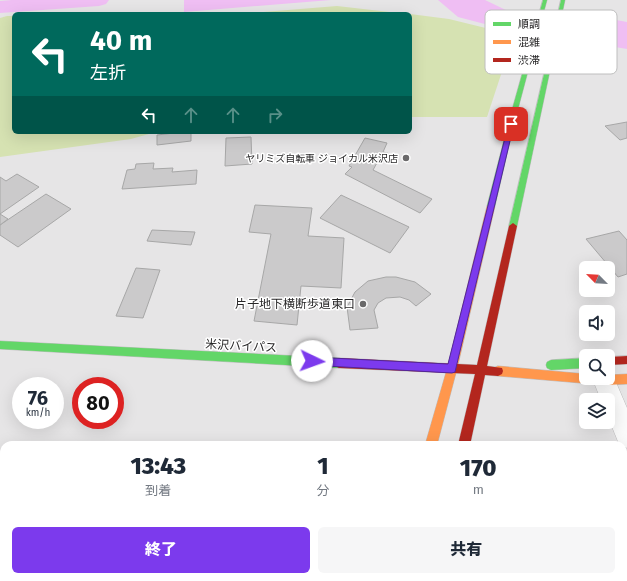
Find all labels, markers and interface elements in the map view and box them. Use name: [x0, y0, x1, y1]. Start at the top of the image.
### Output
legend: [485, 10, 617, 74]
text: 順調: [518, 18, 540, 31]
text: 40 m: [90, 24, 153, 57]
icon: left: [24, 28, 76, 80]
text: 混雑: [518, 36, 540, 49]
text: 渋滞: [518, 54, 540, 67]
text: 左折: [90, 62, 126, 84]
icon: left: [138, 104, 160, 126]
icon: ahead: [180, 104, 202, 126]
icon: ahead: [222, 104, 244, 126]
icon: right: [264, 104, 286, 126]
pin: [494, 107, 528, 141]
icon: arrive: [500, 113, 522, 135]
place label: ヤリミズ自転車 ジョイカル米沢店: [245, 153, 398, 165]
marker: ヤリミズ自転車 ジョイカル米沢店: [401, 153, 411, 163]
north arrow: [579, 261, 615, 297]
map controls: [579, 261, 615, 429]
place label: 片子地下横断歩道東口: [235, 297, 355, 311]
marker: 片子地下横断歩道東口: [358, 299, 368, 309]
button: sound: [579, 305, 615, 341]
street label: 米沢バイパス: [205, 337, 277, 355]
position arrow: [291, 340, 333, 382]
button: search: [579, 349, 615, 385]
speed limit sign: 80: [72, 377, 124, 429]
text: 76: [28, 386, 48, 410]
button: layers: [579, 393, 615, 429]
text: km/h: [26, 407, 50, 419]
text: 13:43: [130, 452, 186, 480]
text: 1: [317, 452, 329, 480]
text: 170: [460, 454, 497, 482]
text: m: [473, 482, 484, 497]
text: 到着: [145, 483, 171, 498]
text: 分: [316, 483, 329, 498]
button: 終了: [12, 527, 310, 573]
button: 共有: [318, 527, 615, 573]

